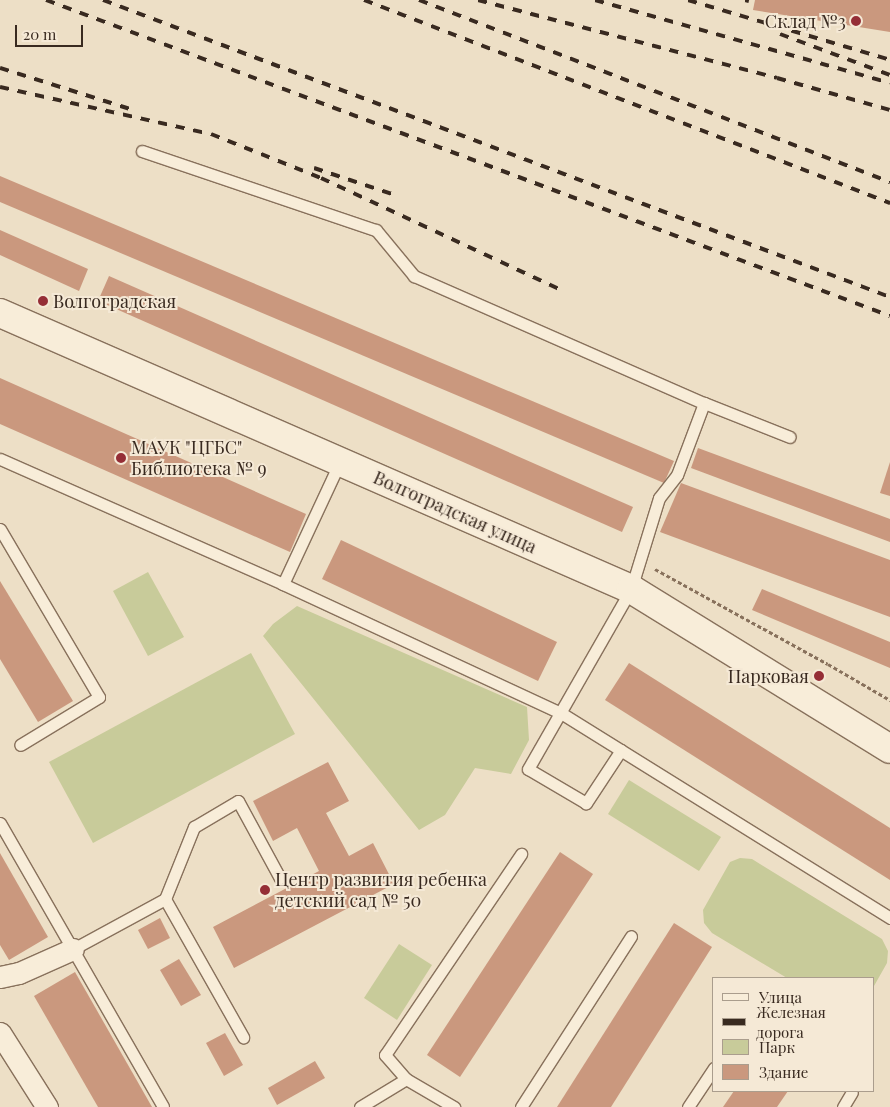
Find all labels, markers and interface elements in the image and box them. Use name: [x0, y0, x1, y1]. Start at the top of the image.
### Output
place label: Склад №3: [765, 10, 846, 32]
scale bar: [18, 15, 85, 47]
marker: Склад №3: [850, 15, 862, 27]
text: 20 m: [23, 24, 56, 44]
place label: Волгоградская: [53, 290, 176, 312]
marker: Волгоградская: [37, 295, 49, 307]
place label: МАУК "ЦГБС" Библиотека № 9: [131, 437, 267, 479]
marker: МАУК "ЦГБС" Библиотека № 9: [115, 452, 127, 464]
street label: Волгоградская улица: [370, 466, 540, 558]
place label: Парковая: [728, 665, 809, 687]
marker: Парковая: [813, 670, 825, 682]
place label: Центр развития ребенка детский сад № 50: [275, 869, 487, 912]
marker: Центр развития ребенка детский сад № 50: [259, 884, 271, 896]
legend: [712, 977, 875, 1092]
text: Улица: [759, 987, 802, 1007]
text: Железная дорога: [756, 1002, 826, 1042]
text: Парк: [759, 1037, 795, 1057]
text: Здание: [759, 1062, 808, 1082]

